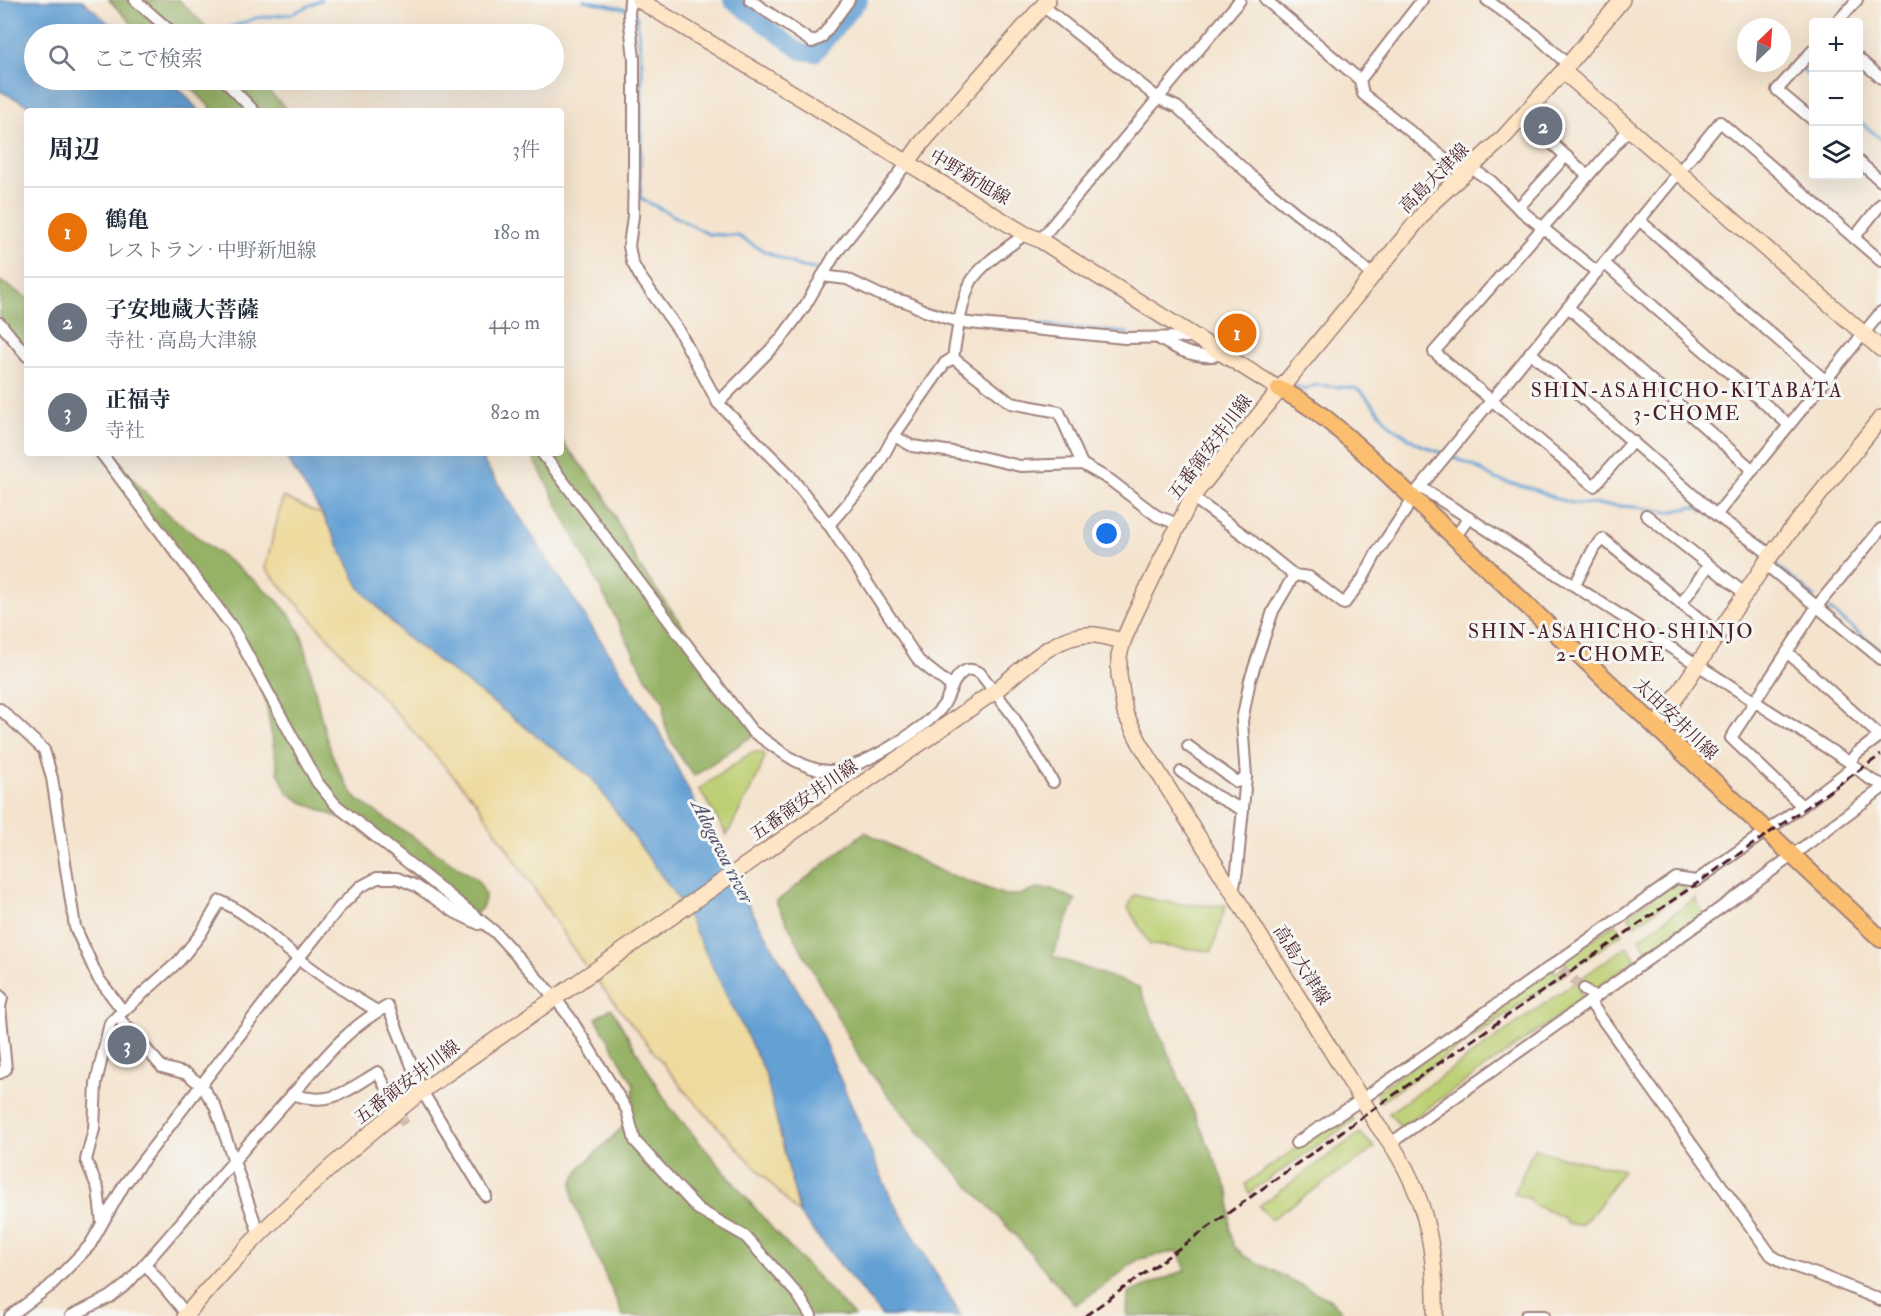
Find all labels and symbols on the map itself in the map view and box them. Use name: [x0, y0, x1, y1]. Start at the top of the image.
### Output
north arrow: [1737, 18, 1791, 72]
pin: 2: [1524, 104, 1562, 148]
street label: 高島大津線: [1394, 138, 1474, 218]
street label: 中野新旭線: [925, 144, 1014, 210]
pin: 1: [1218, 310, 1256, 356]
district label: SHIN-ASAHICHO-KITABATA 3-CHOME: [1531, 378, 1843, 426]
street label: 五番領安井川線: [1163, 390, 1257, 505]
your location: [1092, 519, 1121, 548]
district label: SHIN-ASAHICHO-SHINJO 2-CHOME: [1468, 619, 1754, 667]
street label: 太田安井川線: [1629, 674, 1722, 765]
street label: 五番領安井川線: [746, 755, 862, 846]
water label: Adogawa river: [685, 793, 760, 909]
street label: 高島大津線: [1268, 921, 1335, 1010]
pin: 3: [108, 1022, 146, 1068]
street label: 五番領安井川線: [350, 1035, 465, 1129]

